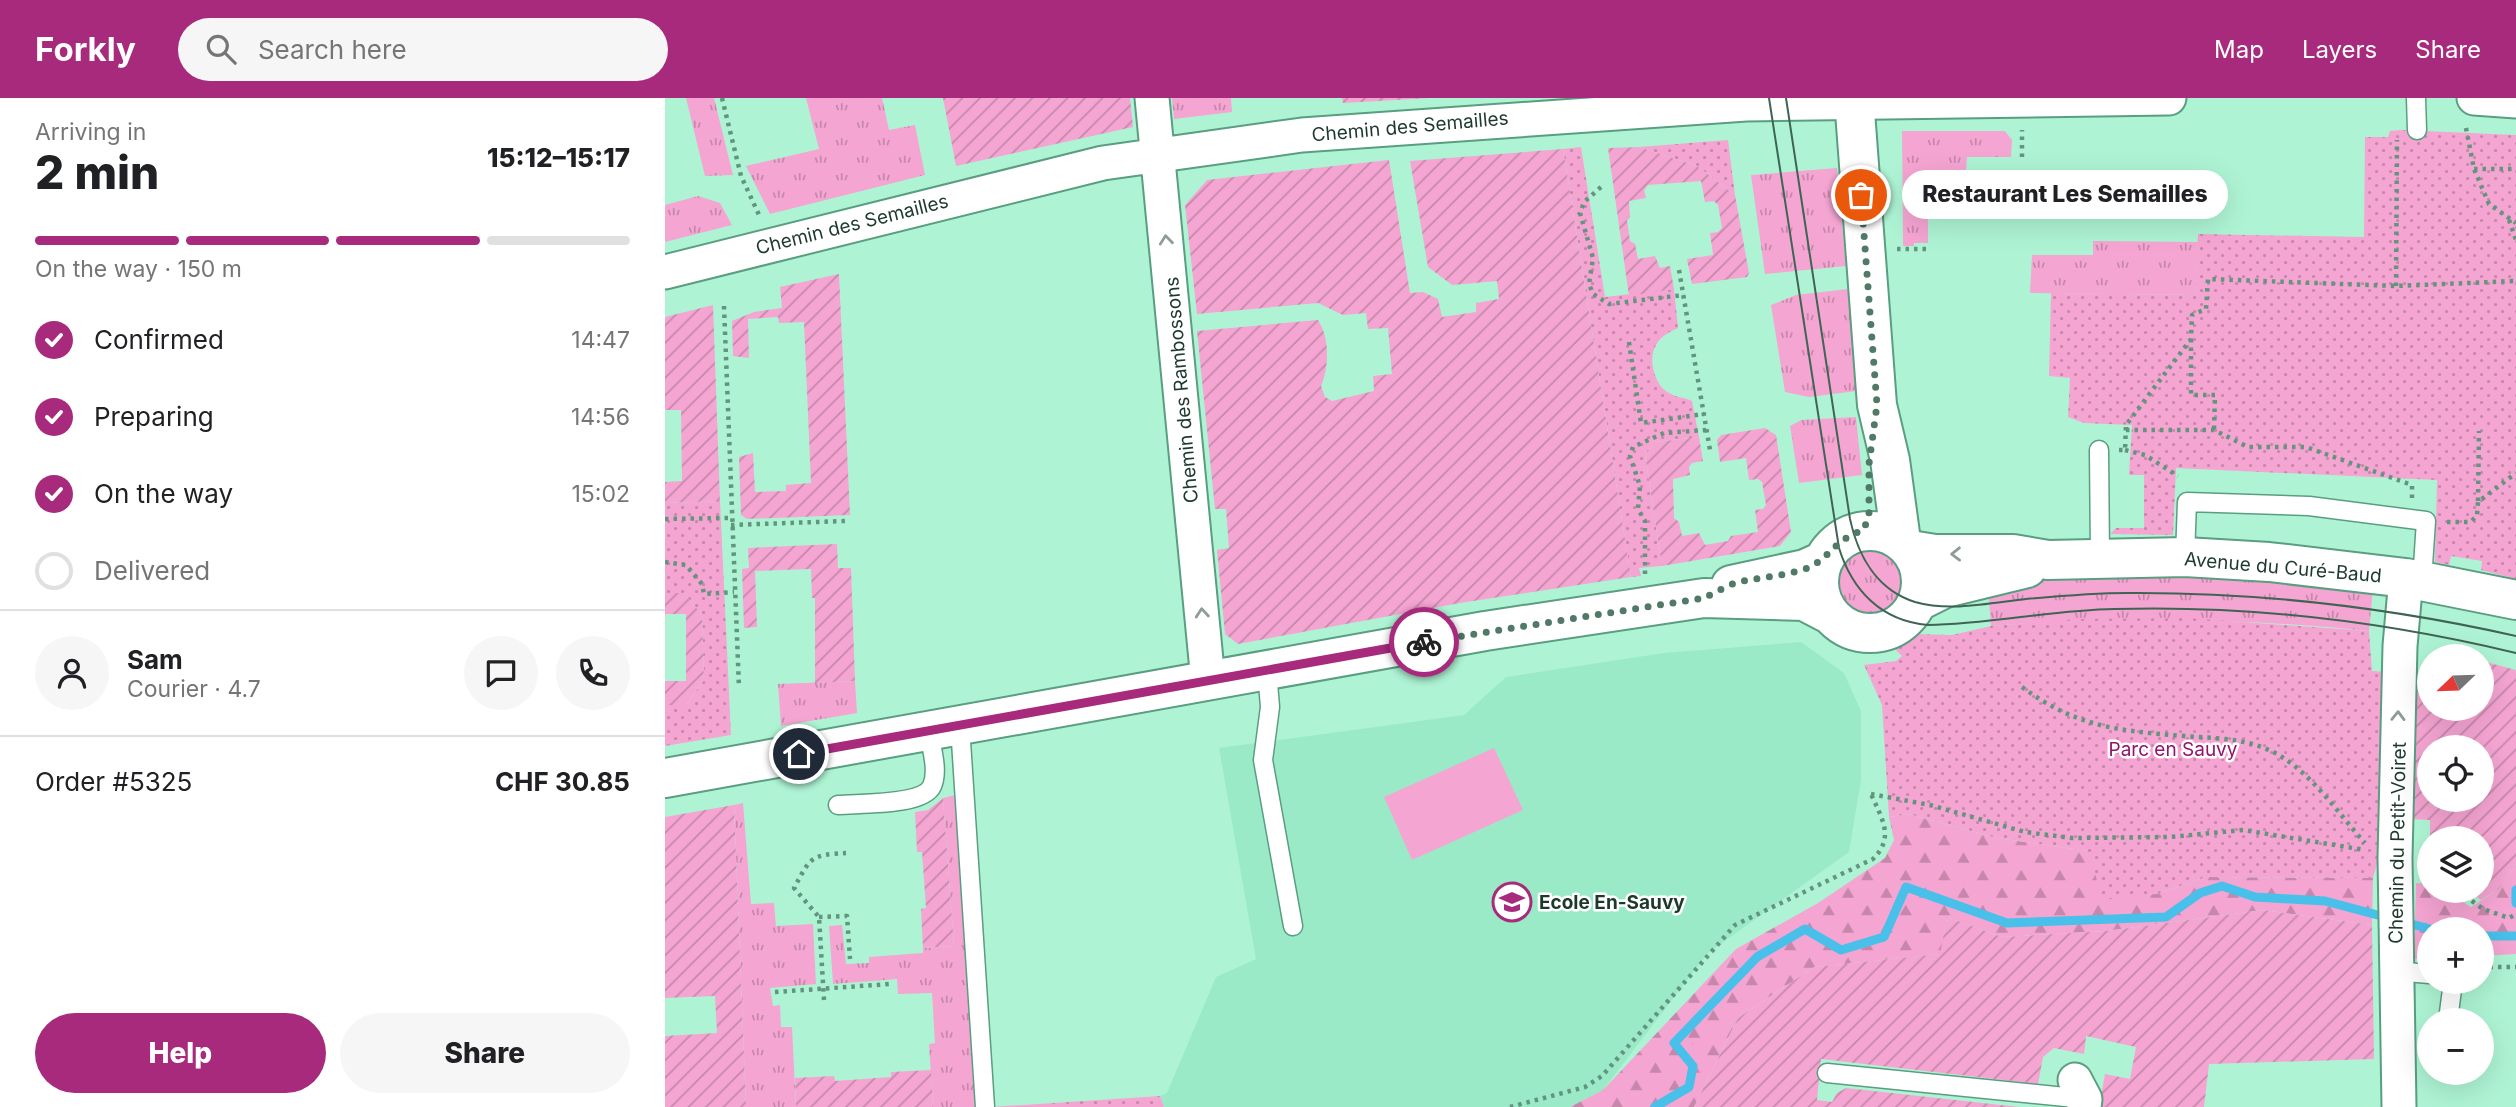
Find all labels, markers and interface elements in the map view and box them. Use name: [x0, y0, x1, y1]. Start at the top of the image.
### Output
search box: [178, 18, 668, 81]
text: Forkly: [35, 29, 136, 69]
icon: search: [202, 30, 240, 68]
text: Search here: [258, 34, 407, 65]
text: Map: [2214, 35, 2264, 64]
text: Layers: [2302, 35, 2377, 64]
text: Share: [2415, 35, 2481, 64]
street label: Chemin des Semailles: [1311, 106, 1509, 147]
text: Arriving in: [35, 118, 146, 146]
text: 15:12–15:17: [487, 142, 630, 173]
text: 2 min: [35, 144, 159, 200]
pin: [1831, 165, 1891, 225]
callout: Restaurant Les Semailles: [1903, 170, 2229, 220]
icon: bag: [1842, 176, 1880, 214]
text: Restaurant Les Semailles: [1922, 180, 2208, 208]
street label: Chemin des Semailles: [753, 189, 951, 260]
one-way arrow: [1159, 235, 1174, 246]
text: On the way · 150 m: [35, 255, 242, 283]
street label: Chemin des Rambossons: [1160, 276, 1203, 504]
icon: check: [35, 321, 73, 359]
text: Confirmed: [94, 324, 224, 355]
text: 14:47: [571, 326, 630, 354]
icon: check: [35, 398, 73, 436]
text: Preparing: [94, 401, 214, 432]
text: 14:56: [571, 403, 630, 431]
icon: check: [35, 475, 73, 513]
text: On the way: [94, 478, 233, 509]
text: 15:02: [572, 480, 630, 508]
one-way arrow: [1950, 546, 1961, 561]
street label: Avenue du Curé-Baud: [2183, 547, 2383, 588]
text: Delivered: [94, 555, 210, 586]
one-way arrow: [1195, 607, 1210, 618]
courier: [1389, 607, 1459, 677]
icon: bike: [1405, 623, 1443, 661]
button: person: [35, 636, 109, 710]
button: chat: [464, 636, 538, 710]
button: phone: [556, 636, 630, 710]
text: Sam: [127, 644, 183, 675]
north arrow: [2417, 644, 2494, 721]
map controls: [2417, 644, 2494, 1085]
text: Courier · 4.7: [127, 675, 261, 703]
one-way arrow: [2391, 711, 2406, 722]
pin: [769, 724, 829, 784]
icon: home: [780, 735, 818, 773]
button: locate: [2417, 735, 2494, 812]
park label: Parc en Sauvy: [2109, 738, 2238, 761]
street label: Chemin du Petit-Voiret: [2384, 742, 2411, 944]
text: Order #5325: [35, 766, 192, 797]
text: CHF 30.85: [495, 766, 630, 797]
button: layers: [2417, 826, 2494, 903]
school or university icon: Ecole En-Sauvy: [1491, 881, 1533, 923]
place label: Ecole En-Sauvy: [1539, 891, 1685, 914]
button: +: [2417, 917, 2494, 994]
button: −: [2417, 1008, 2494, 1085]
button: Help: [35, 1013, 326, 1093]
button: Share: [340, 1013, 630, 1093]

